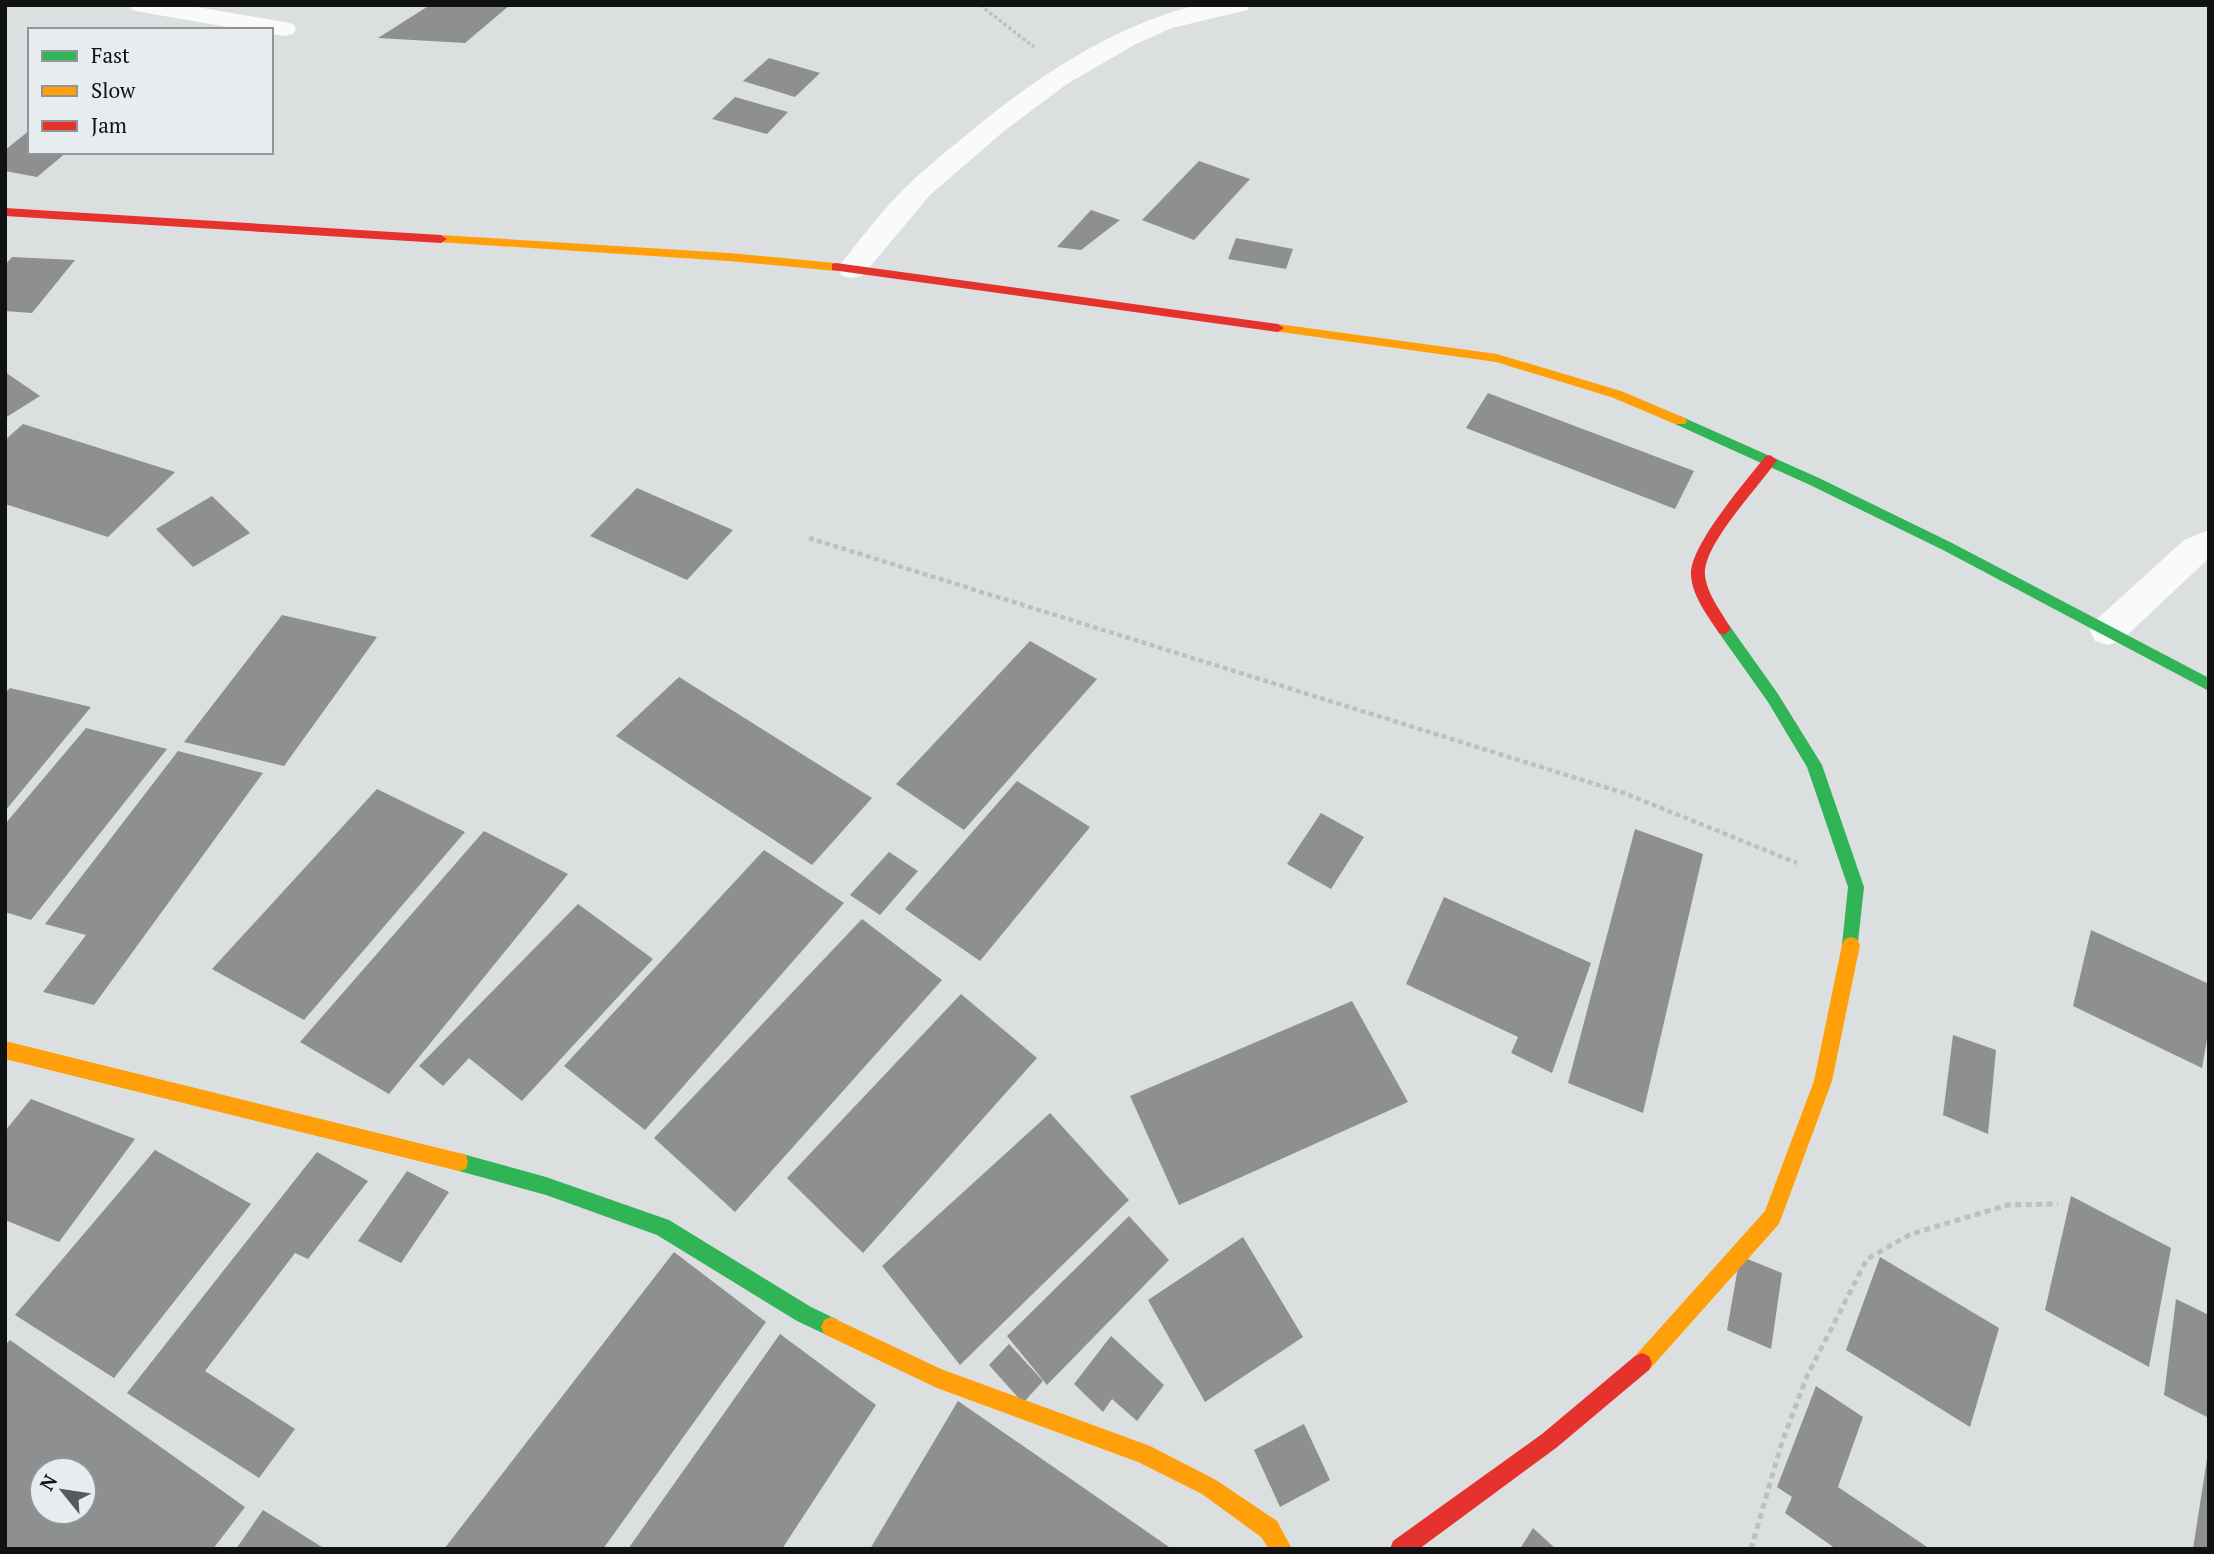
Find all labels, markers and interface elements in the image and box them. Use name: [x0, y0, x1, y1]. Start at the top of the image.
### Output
legend: [28, 28, 273, 154]
text: Fast: [91, 41, 130, 69]
text: Slow: [91, 76, 136, 104]
text: Jam: [91, 111, 127, 139]
north arrow: [28, 1456, 98, 1526]
text: N: [33, 1469, 63, 1495]

